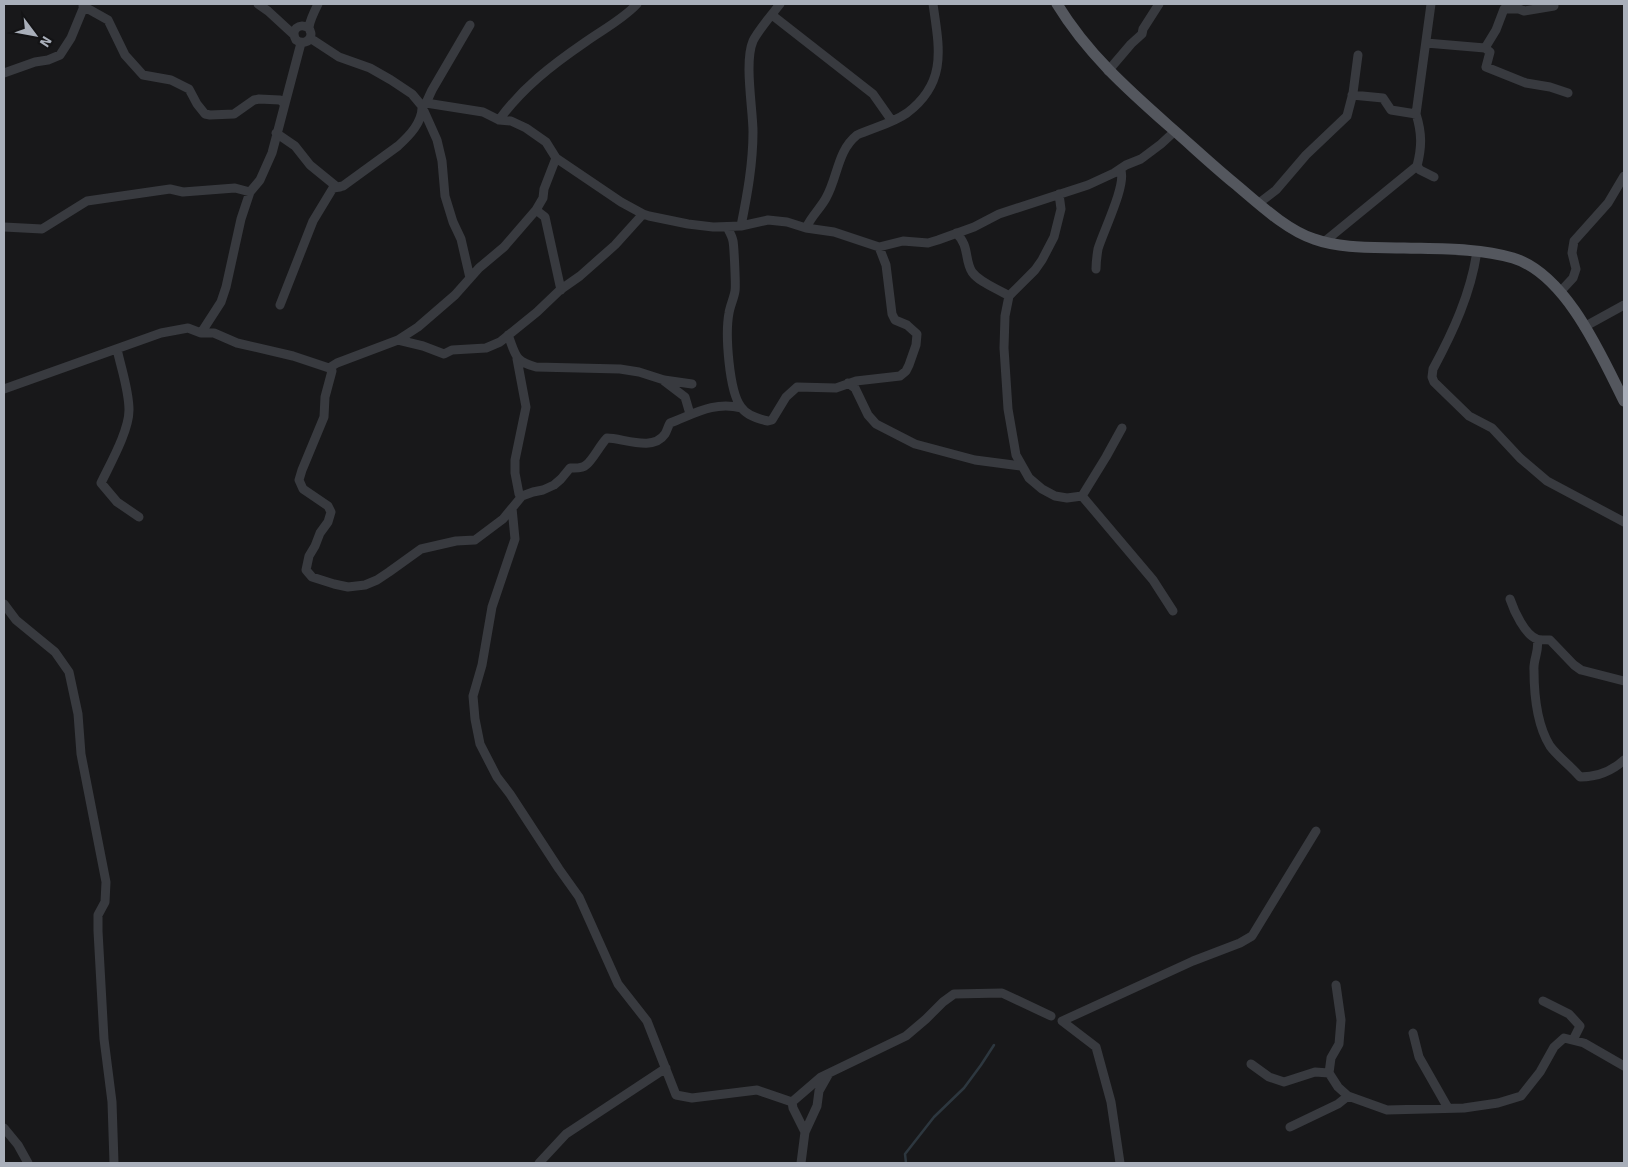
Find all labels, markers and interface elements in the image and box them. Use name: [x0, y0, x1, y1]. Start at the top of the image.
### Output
north arrow: [10, 10, 60, 60]
text: N: [36, 33, 55, 50]

